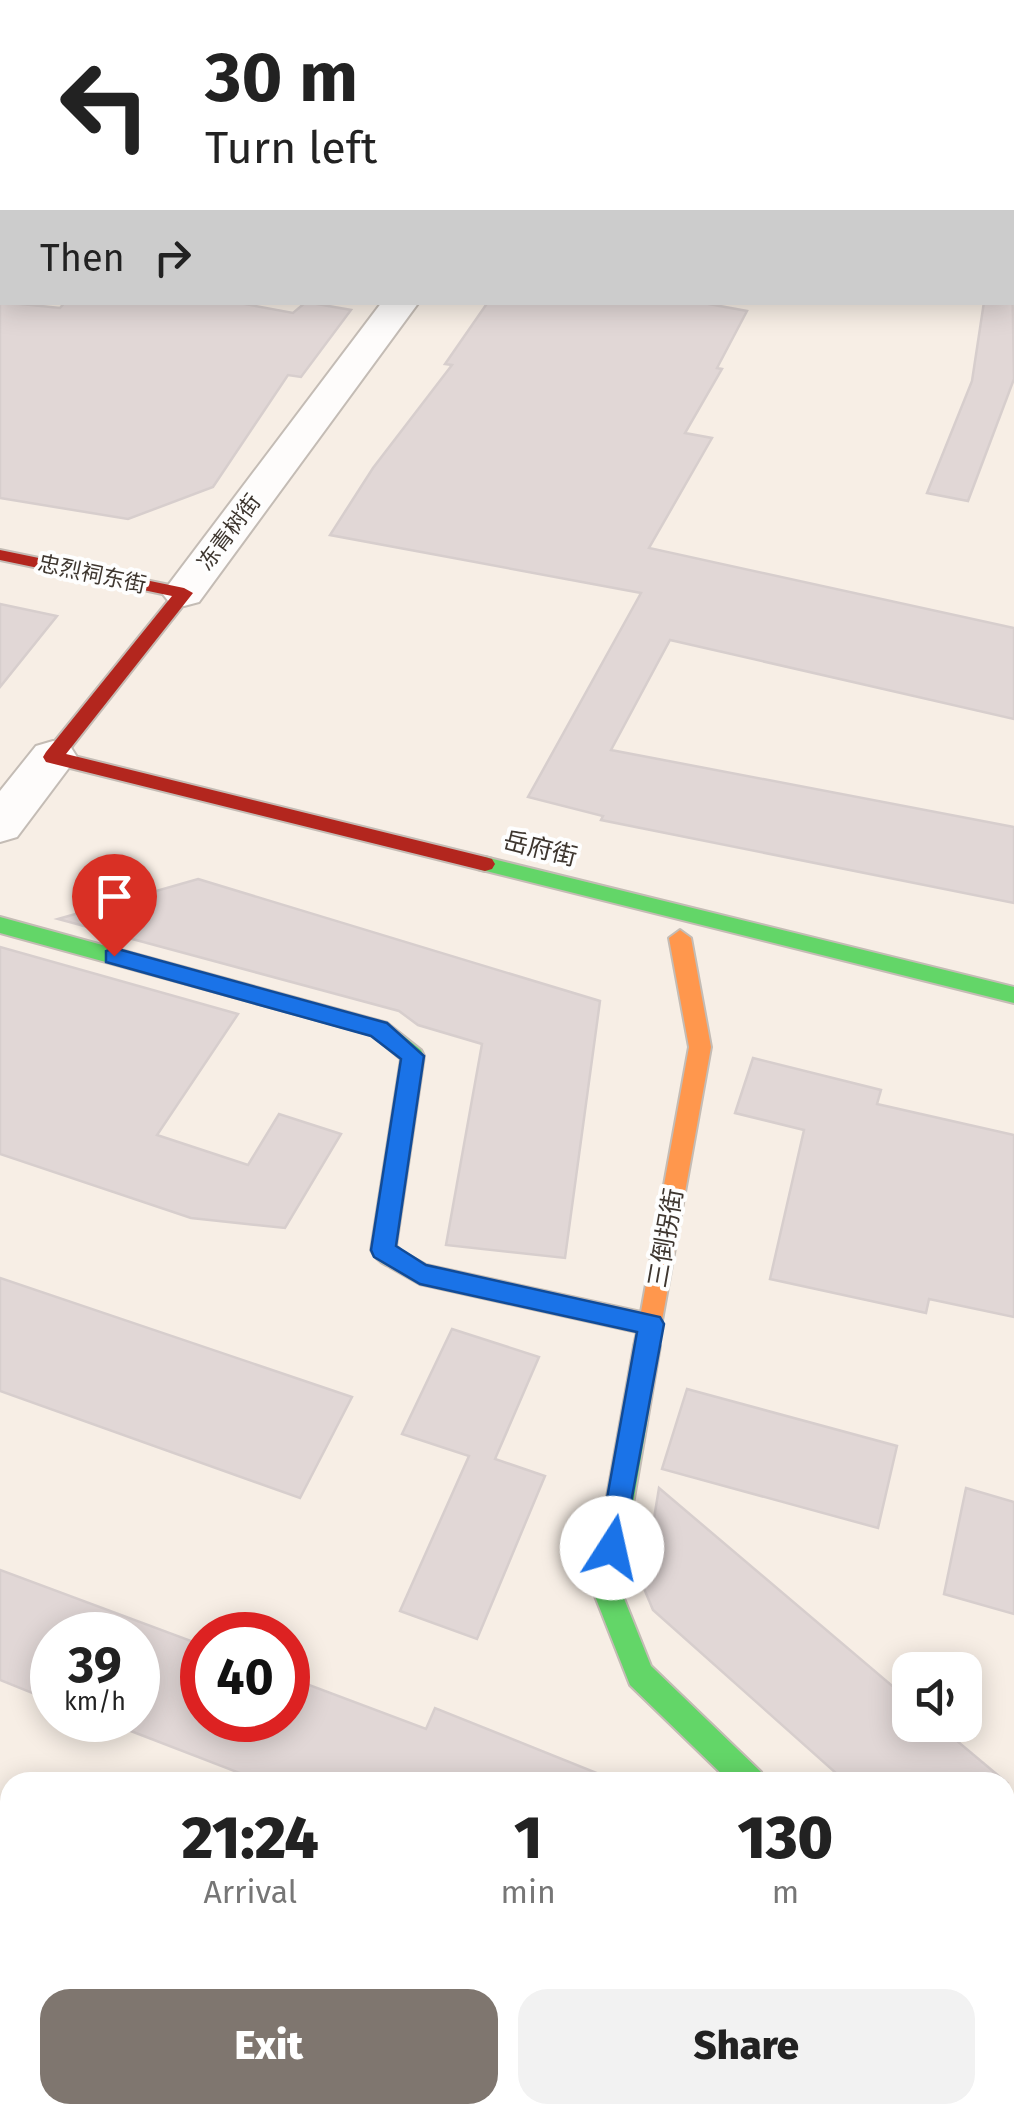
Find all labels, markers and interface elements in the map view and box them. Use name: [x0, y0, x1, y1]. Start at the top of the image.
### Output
text: 30 m: [205, 36, 358, 120]
icon: left: [40, 40, 170, 170]
text: Turn left: [205, 121, 377, 175]
icon: right: [145, 230, 200, 285]
text: Then: [40, 235, 125, 281]
street label: 冻青树街: [192, 489, 266, 575]
street label: 忠烈祠东街: [35, 549, 149, 599]
street label: 岳府街: [500, 825, 580, 873]
pin: [72, 854, 157, 957]
icon: arrive: [87, 869, 142, 924]
street label: 三倒拐街: [643, 1186, 689, 1290]
position arrow: [560, 1496, 664, 1600]
speed limit sign: 40: [180, 1612, 310, 1742]
text: 39: [68, 1635, 122, 1695]
map controls: [892, 1652, 982, 1742]
button: sound: [892, 1652, 982, 1742]
text: km/h: [64, 1687, 126, 1717]
text: 21:24: [182, 1802, 319, 1874]
text: 1: [514, 1802, 542, 1874]
text: 130: [738, 1802, 833, 1874]
text: Arrival: [203, 1873, 297, 1911]
text: min: [501, 1873, 556, 1911]
text: m: [772, 1873, 799, 1911]
button: Exit: [40, 1989, 498, 2104]
button: Share: [518, 1989, 975, 2104]

